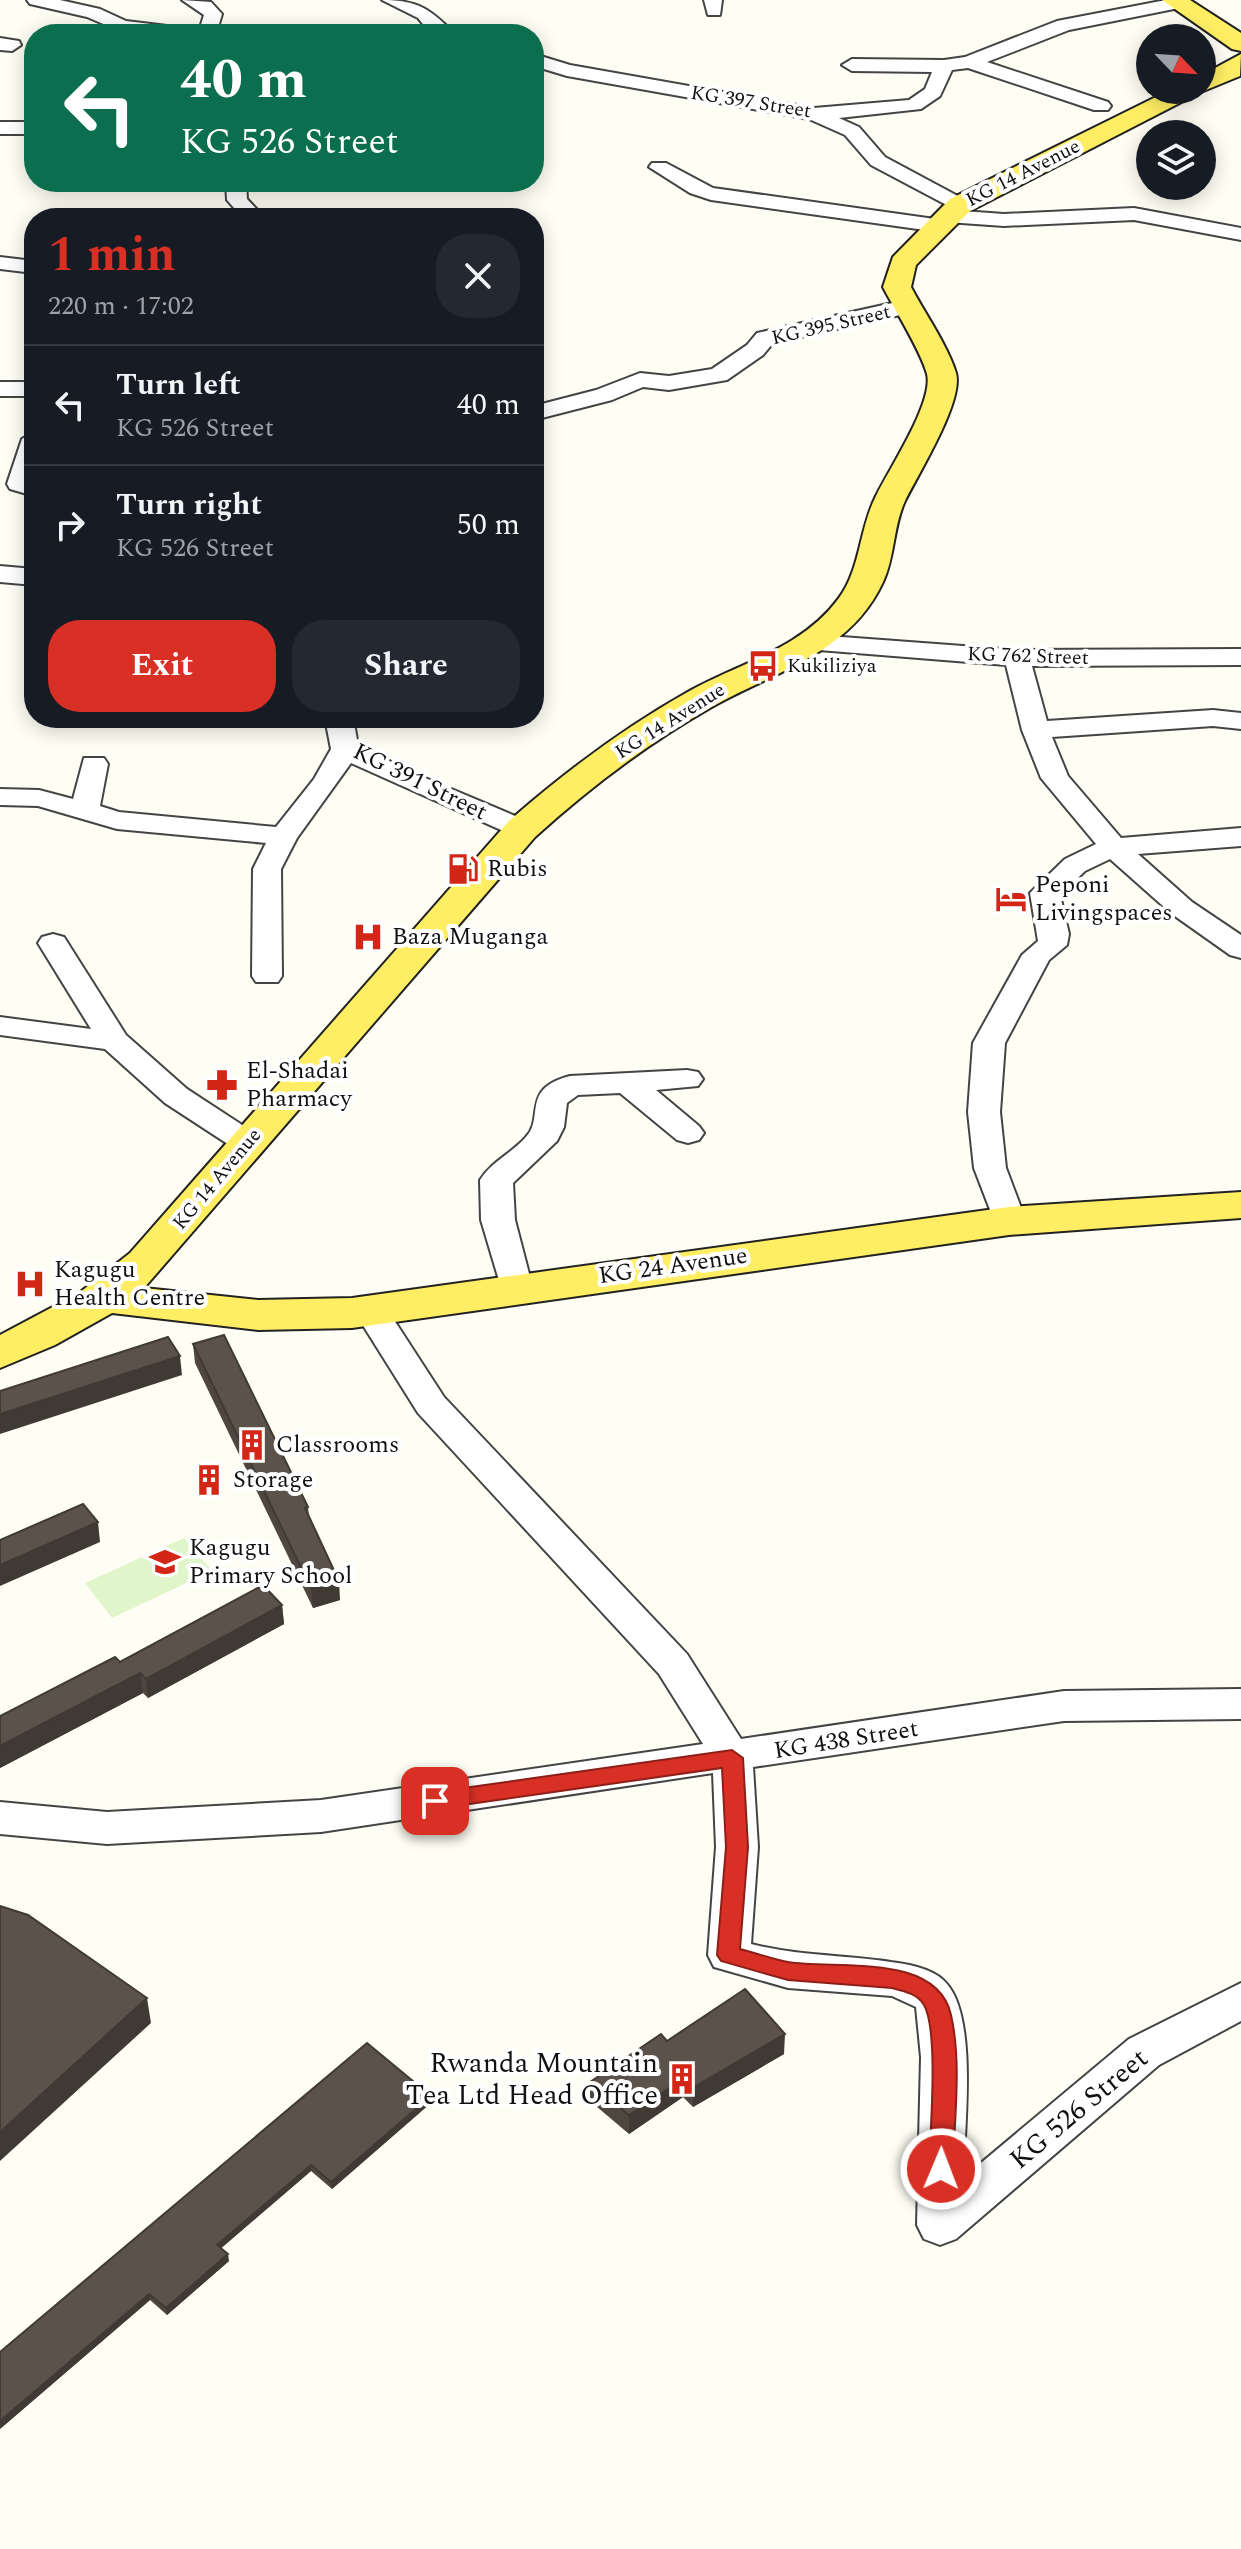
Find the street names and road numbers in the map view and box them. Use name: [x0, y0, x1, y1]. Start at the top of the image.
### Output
street label: KG 397 Street: [689, 78, 813, 126]
street label: KG 14 Avenue: [961, 131, 1085, 215]
street label: KG 395 Street: [768, 297, 894, 353]
street label: KG 762 Street: [967, 639, 1089, 673]
street label: KG 14 Avenue: [609, 675, 731, 767]
street label: KG 391 Street: [347, 734, 493, 830]
street label: KG 14 Avenue: [165, 1121, 269, 1237]
street label: KG 24 Avenue: [596, 1238, 750, 1294]
street label: KG 438 Street: [771, 1711, 921, 1769]
street label: KG 526 Street: [1000, 2038, 1158, 2180]

